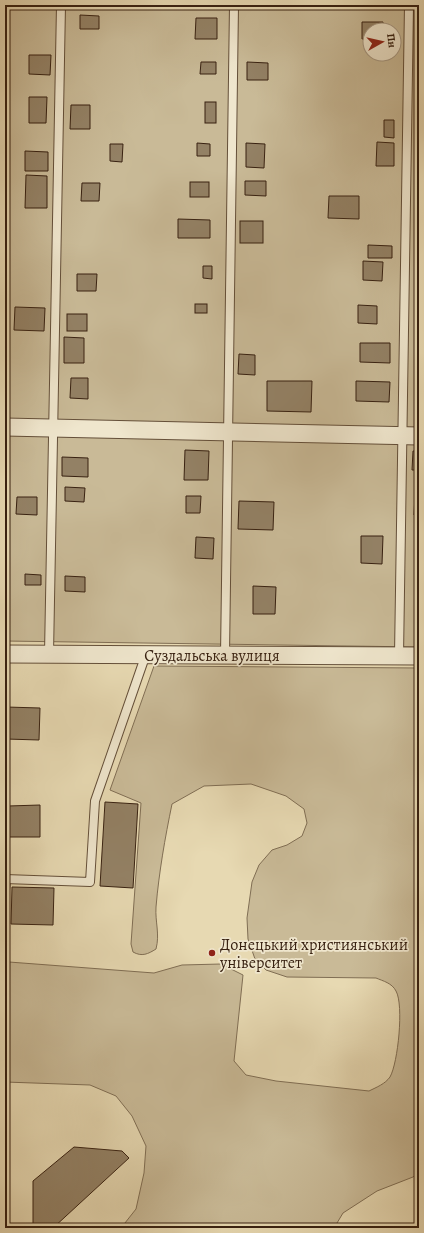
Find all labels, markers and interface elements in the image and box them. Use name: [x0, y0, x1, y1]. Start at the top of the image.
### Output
north arrow: [362, 22, 402, 62]
text: Пн: [383, 33, 400, 49]
street label: Суздальська вулиця: [144, 645, 280, 667]
place label: Донецький християнський університет: [219, 934, 408, 974]
marker: Донецький християнський університет: [207, 948, 217, 958]

